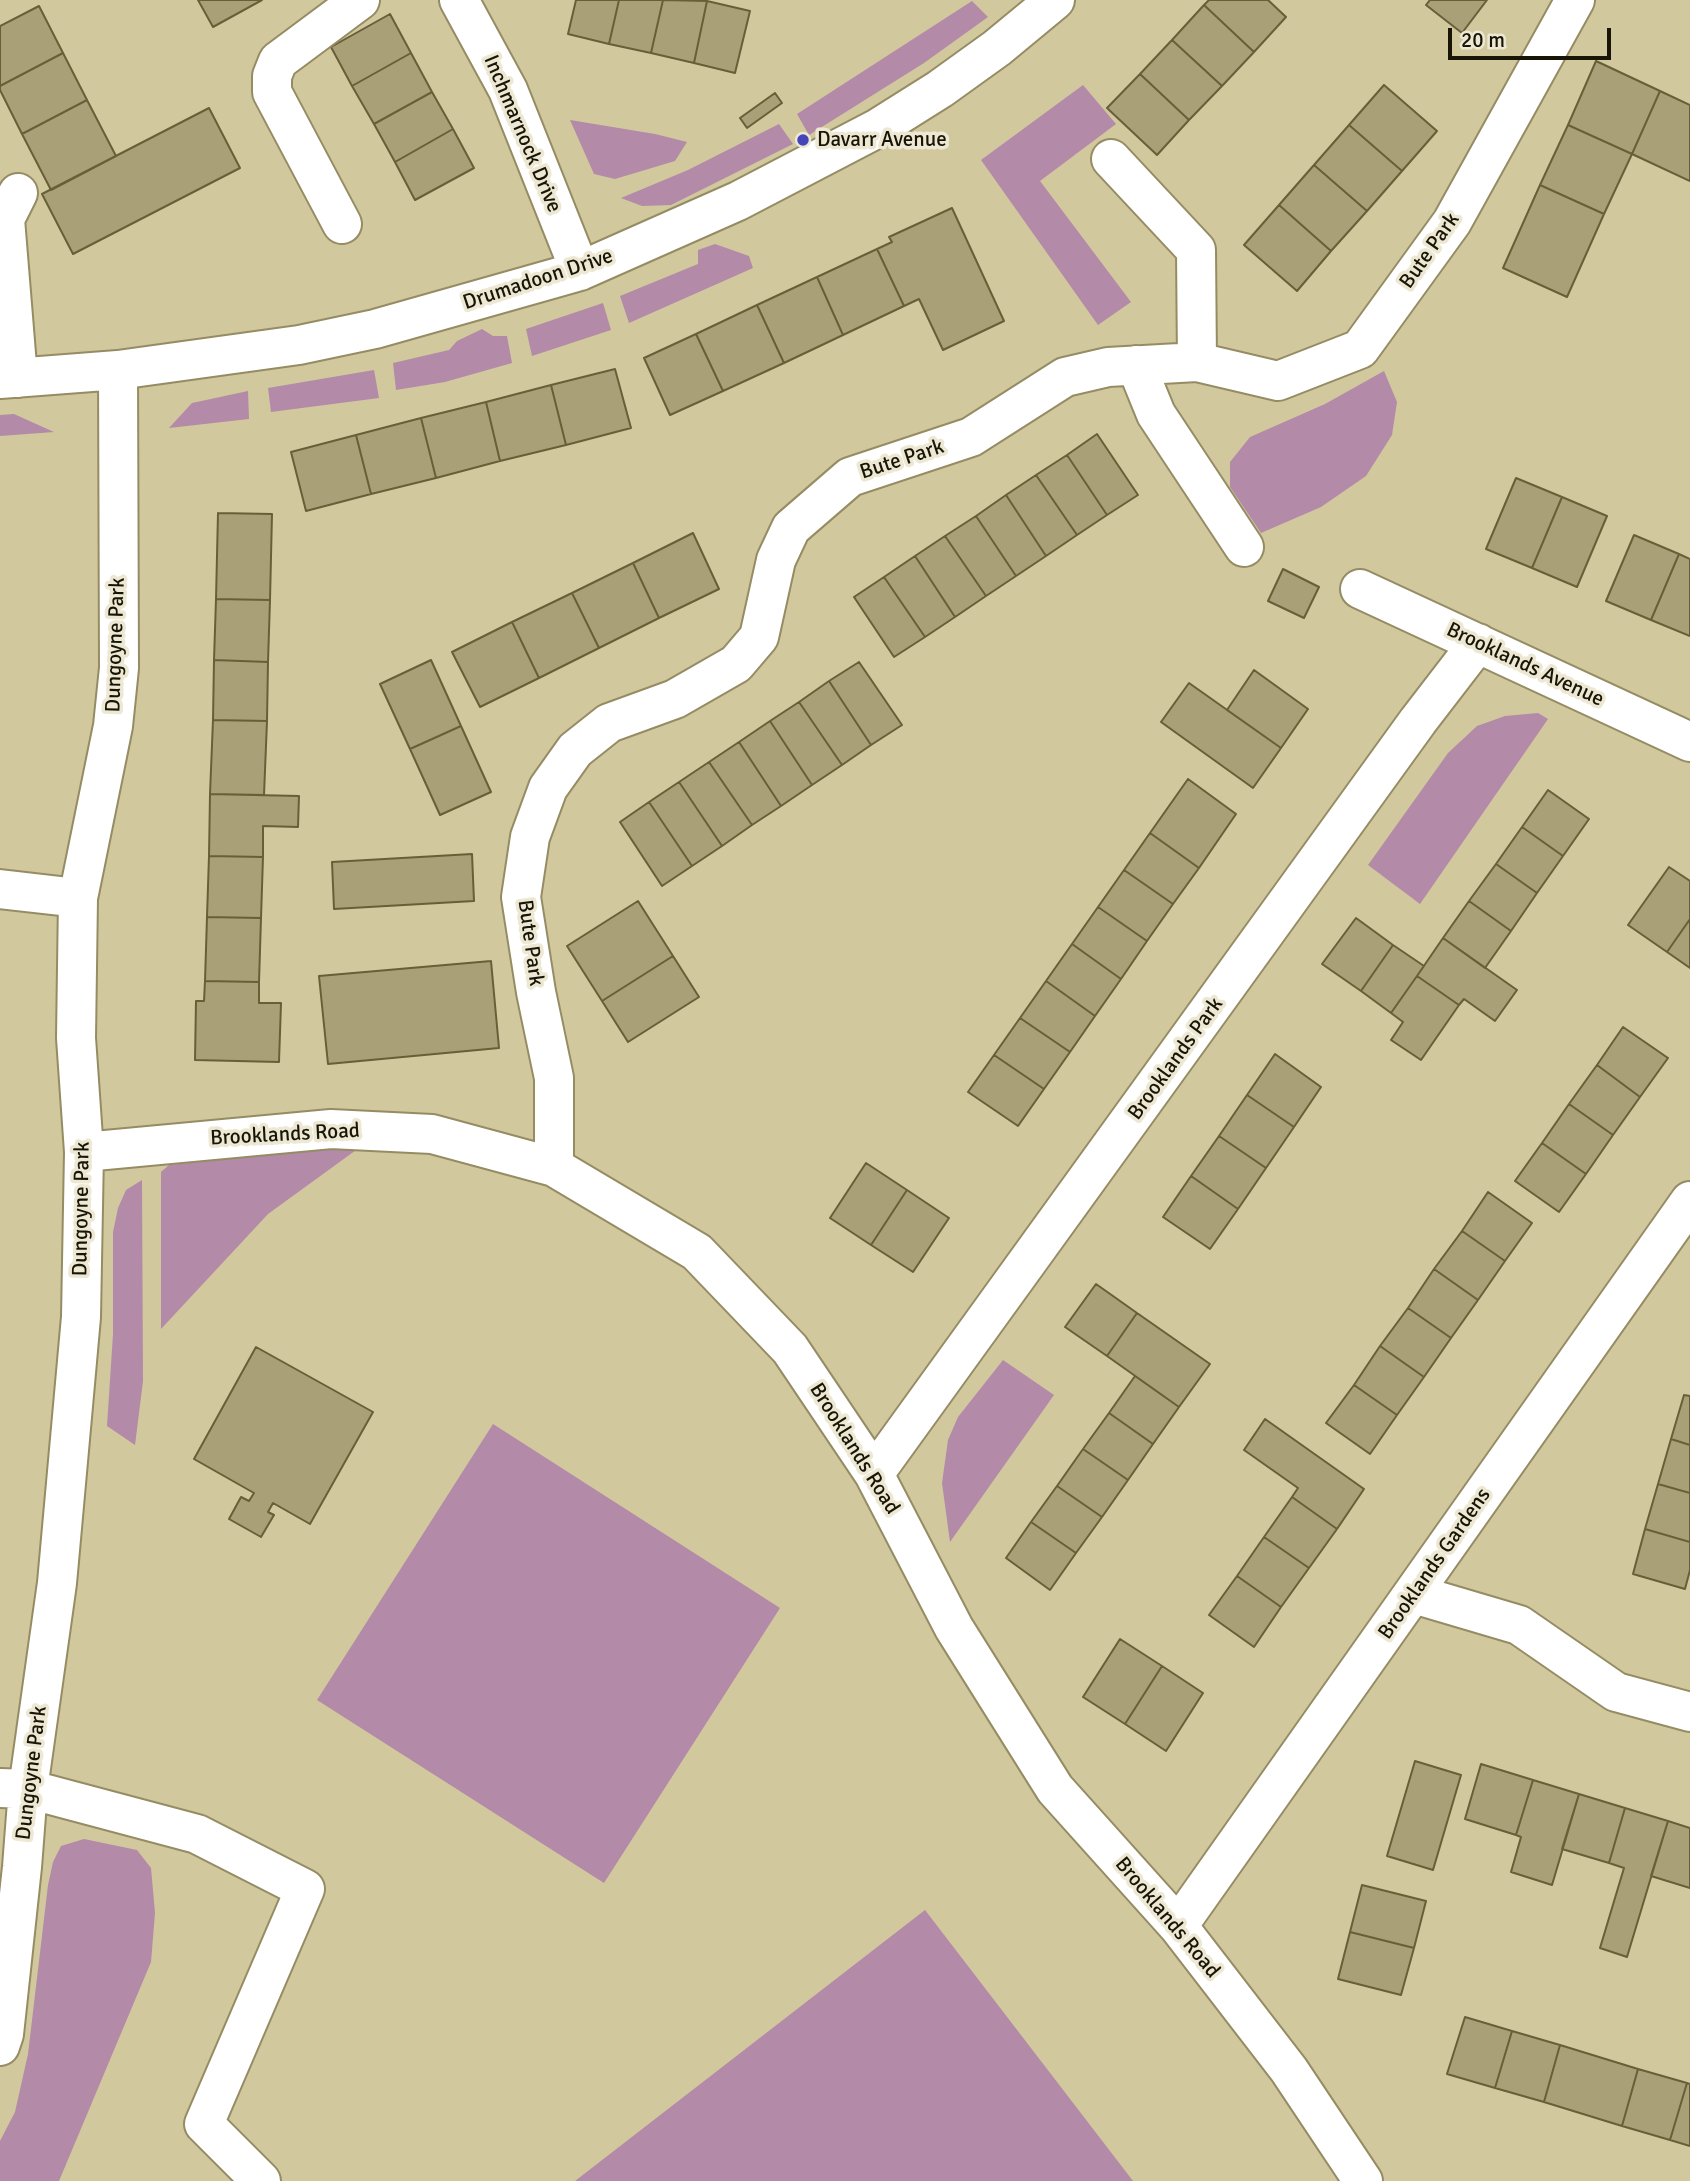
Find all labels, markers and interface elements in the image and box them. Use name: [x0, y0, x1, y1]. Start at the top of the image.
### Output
scale bar: [1452, 14, 1615, 58]
text: 20 m: [1461, 27, 1505, 53]
street label: Inchmarnock Drive: [477, 52, 567, 216]
place label: Davarr Avenue: [817, 127, 947, 153]
marker: Davarr Avenue: [795, 132, 811, 148]
street label: Bute Park: [1395, 208, 1465, 294]
street label: Drumadoon Drive: [460, 244, 616, 316]
street label: Bute Park: [857, 435, 947, 485]
street label: Dungoyne Park: [101, 577, 131, 713]
street label: Brooklands Avenue: [1442, 618, 1608, 712]
street label: Bute Park: [511, 898, 549, 988]
street label: Brooklands Park: [1123, 993, 1229, 1125]
street label: Brooklands Road: [209, 1118, 361, 1152]
street label: Dungoyne Park: [68, 1141, 96, 1277]
street label: Brooklands Road: [804, 1379, 904, 1519]
street label: Brooklands Gardens: [1373, 1483, 1497, 1645]
street label: Dungoyne Park: [11, 1704, 53, 1842]
street label: Brooklands Road: [1109, 1852, 1225, 1984]

